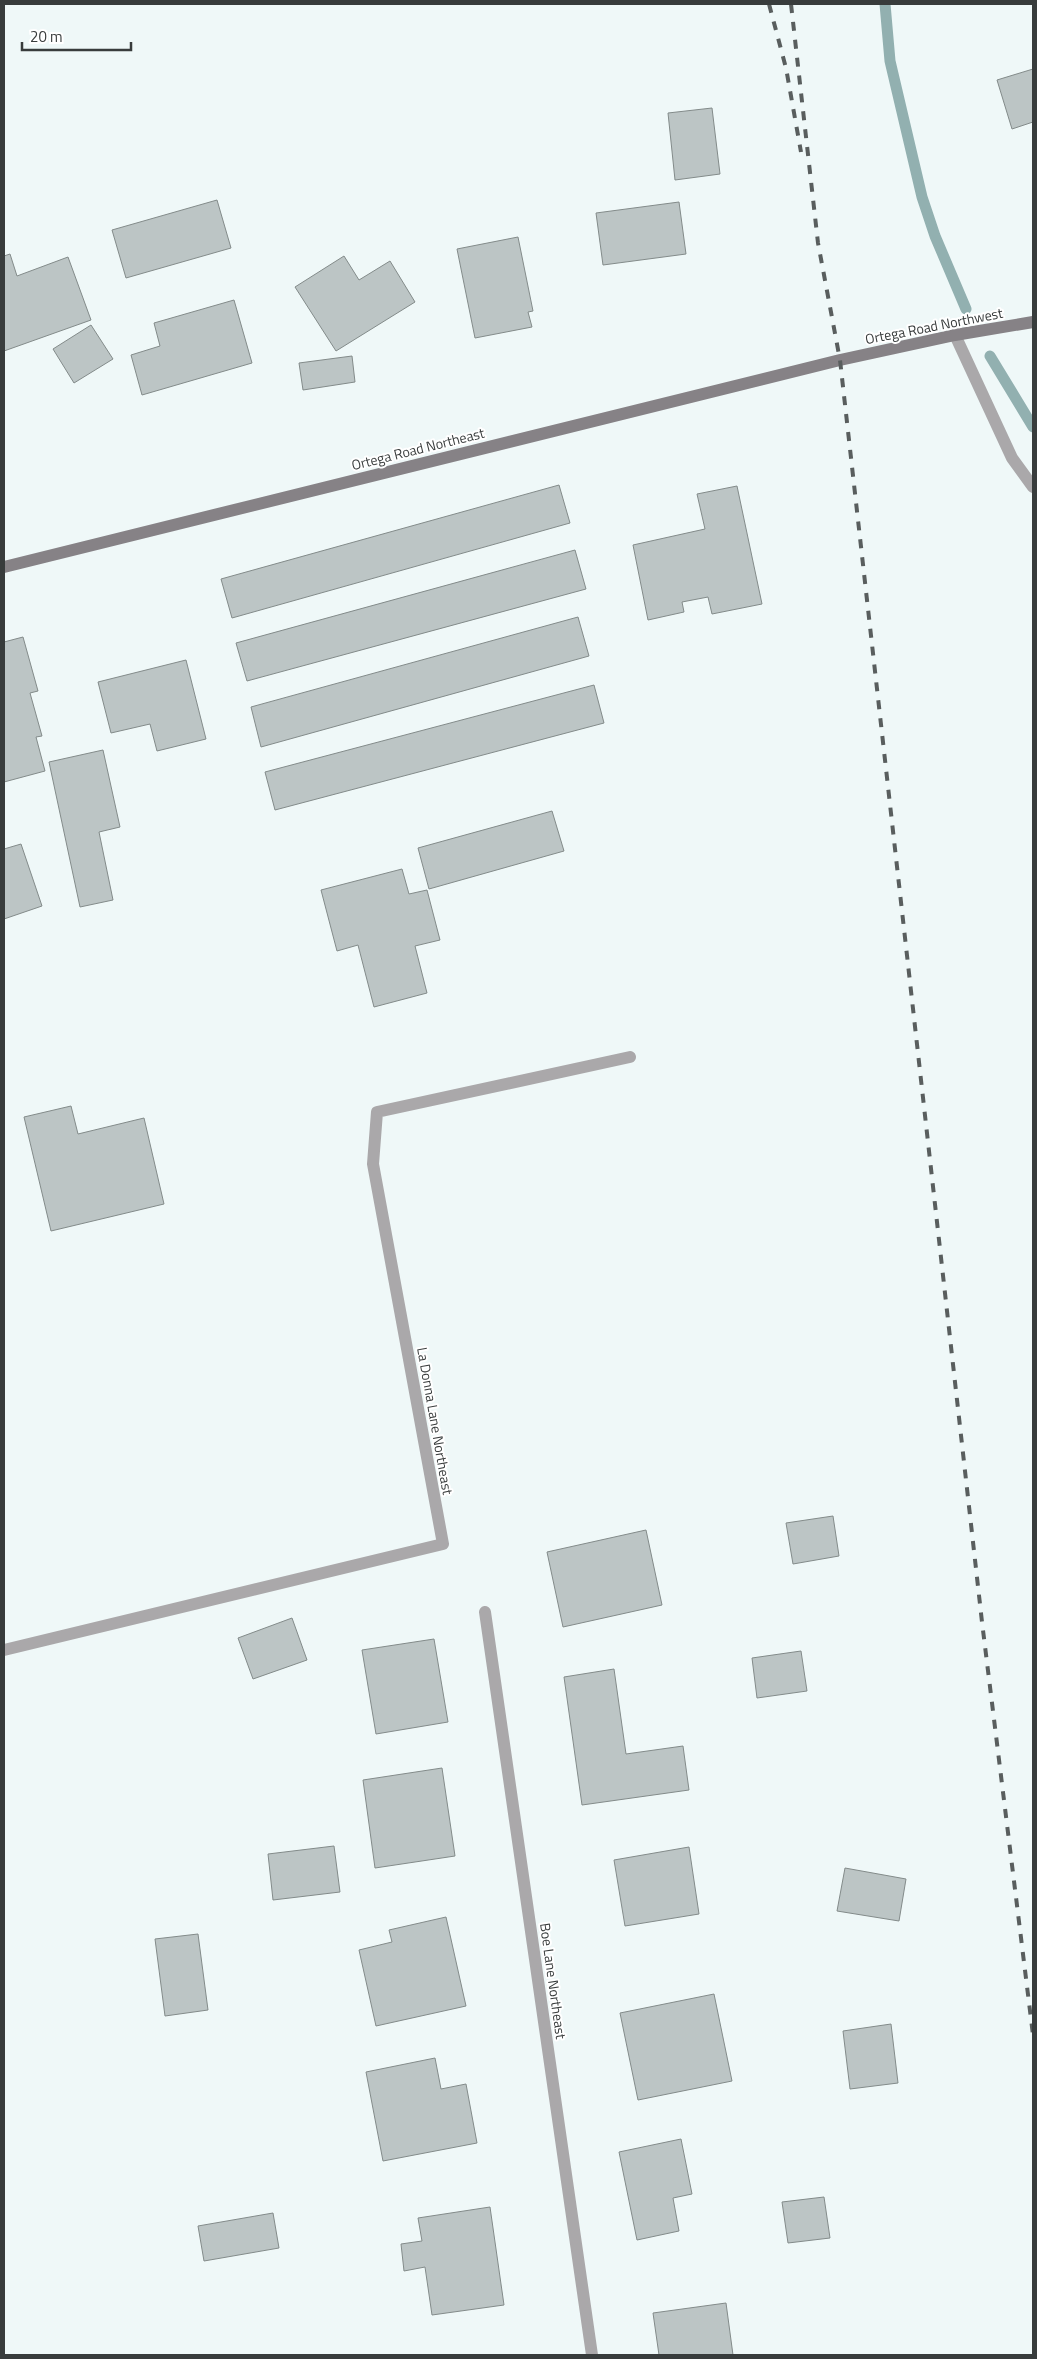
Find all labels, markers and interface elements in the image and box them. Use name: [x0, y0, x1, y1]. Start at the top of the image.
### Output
scale bar: [22, 20, 131, 52]
text: 20 m: [30, 25, 63, 48]
street label: Ortega Road Northwest: [863, 302, 1005, 349]
street label: Ortega Road Northeast: [349, 422, 487, 475]
street label: La Donna Lane Northeast: [412, 1346, 459, 1496]
street label: Boe Lane Northeast: [535, 1921, 572, 2040]

